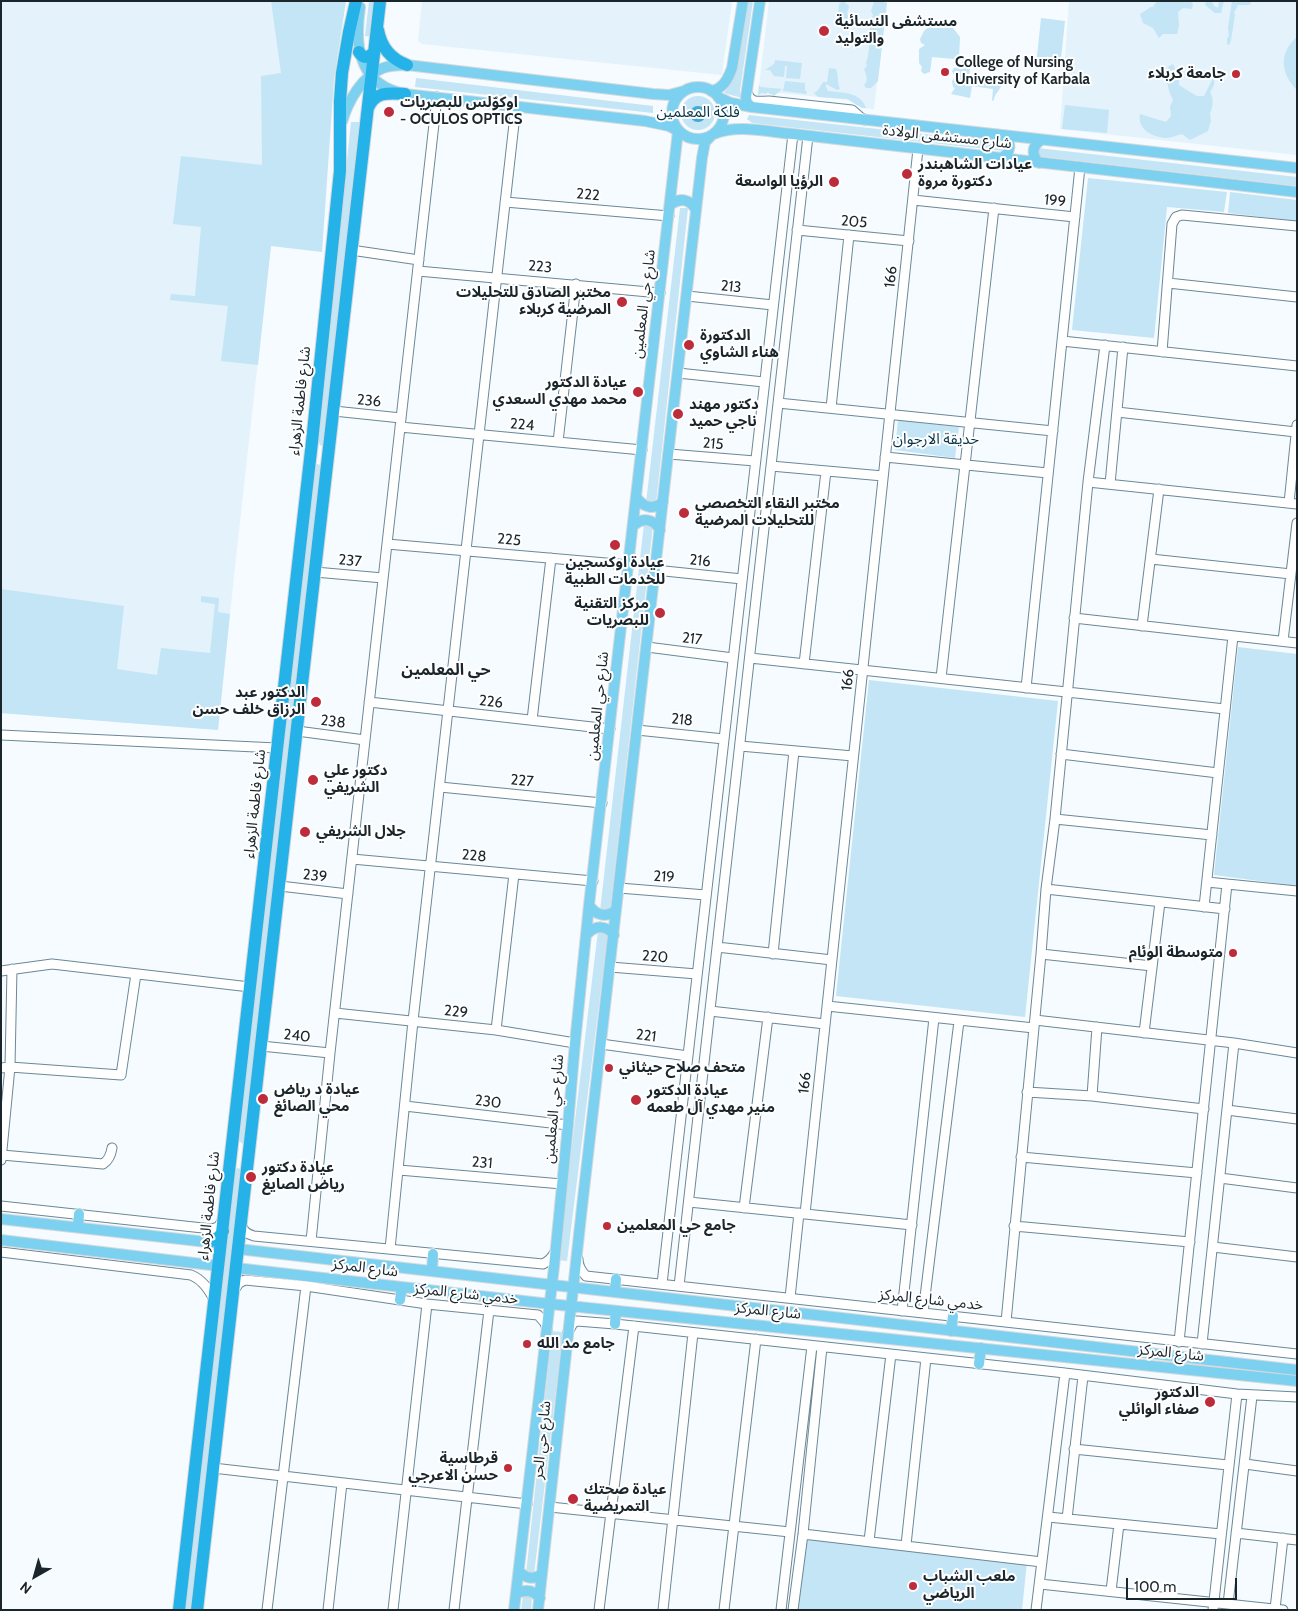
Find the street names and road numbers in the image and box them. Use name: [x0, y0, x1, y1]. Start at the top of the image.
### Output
street label: شارع مستشفى الولادة: [881, 121, 1013, 153]
street label: 222: [575, 185, 601, 205]
street label: 199: [1043, 191, 1067, 211]
street label: 205: [840, 212, 868, 232]
street label: شارع حي المعلمين: [628, 249, 660, 359]
street label: 223: [527, 257, 553, 277]
street label: 166: [881, 265, 901, 289]
street label: 213: [720, 277, 742, 297]
street label: شارع فاطمة الزهراء: [285, 345, 315, 457]
street label: 236: [356, 391, 382, 411]
street label: 224: [509, 415, 535, 435]
street label: 215: [702, 434, 724, 454]
street label: 225: [496, 530, 522, 550]
street label: 237: [338, 551, 362, 571]
street label: 216: [688, 551, 712, 571]
street label: 217: [681, 629, 703, 649]
street label: شارع حي المعلمين: [583, 651, 613, 761]
street label: 166: [838, 668, 858, 692]
street label: 226: [478, 692, 504, 712]
street label: 218: [670, 710, 694, 730]
street label: 238: [319, 712, 347, 732]
street label: شارع فاطمة الزهراء: [240, 748, 270, 860]
street label: 227: [509, 771, 535, 791]
street label: 228: [461, 846, 487, 866]
street label: 239: [302, 866, 328, 886]
street label: 219: [653, 867, 675, 887]
street label: 220: [641, 947, 669, 967]
street label: 229: [443, 1002, 469, 1022]
street label: 240: [283, 1026, 311, 1046]
street label: 221: [635, 1026, 657, 1046]
street label: شارع حي المعلمين: [540, 1054, 568, 1164]
street label: 166: [795, 1071, 815, 1095]
street label: 230: [474, 1091, 502, 1113]
street label: شارع فاطمة الزهراء: [194, 1150, 224, 1262]
street label: 231: [471, 1153, 493, 1173]
street label: شارع المركز: [331, 1255, 399, 1281]
street label: خدمي شارع المركز: [413, 1280, 519, 1308]
street label: خدمي شارع المركز: [878, 1286, 984, 1314]
street label: شارع المركز: [734, 1299, 802, 1323]
street label: شارع المركز: [1137, 1341, 1205, 1365]
street label: شارع حي الحر: [529, 1400, 555, 1480]

